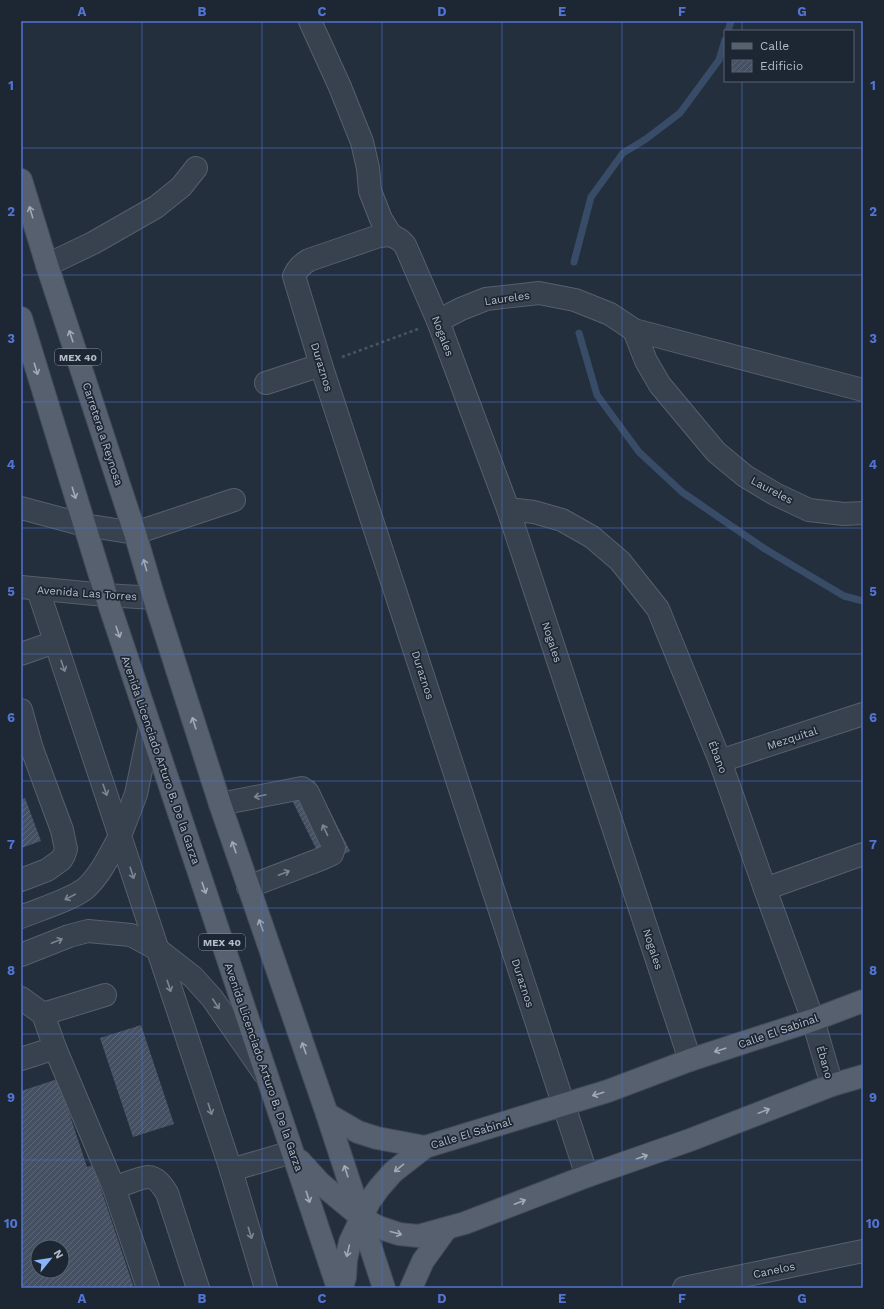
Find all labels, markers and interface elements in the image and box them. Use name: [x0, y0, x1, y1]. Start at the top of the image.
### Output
text: A: [78, 4, 87, 19]
text: B: [198, 4, 207, 19]
text: C: [318, 4, 327, 19]
text: D: [437, 4, 447, 19]
text: E: [558, 4, 566, 19]
text: F: [678, 4, 686, 19]
text: G: [797, 4, 807, 19]
legend: [724, 30, 854, 82]
text: Calle: [760, 39, 789, 53]
text: Edificio: [760, 59, 803, 73]
text: 1: [8, 78, 14, 93]
text: 1: [870, 78, 876, 93]
text: 2: [7, 204, 15, 219]
text: 2: [869, 204, 877, 219]
one-way arrow: [27, 206, 34, 219]
street label: Laureles: [484, 289, 531, 308]
street label: Nogales: [429, 314, 456, 358]
one-way arrow: [67, 330, 74, 343]
text: 3: [7, 331, 15, 346]
text: 3: [869, 331, 877, 346]
street label: Duraznos: [308, 341, 335, 393]
road number: MEX 40: [55, 349, 101, 365]
one-way arrow: [33, 362, 40, 375]
street label: Carretera a Reynosa: [80, 381, 125, 487]
text: 4: [7, 457, 16, 472]
text: 4: [869, 457, 878, 472]
street label: Laureles: [749, 474, 795, 507]
one-way arrow: [71, 487, 78, 500]
one-way arrow: [141, 559, 148, 572]
text: 5: [7, 584, 15, 599]
street label: Avenida Las Torres: [36, 584, 138, 603]
text: 5: [869, 584, 877, 599]
street label: Nogales: [539, 620, 564, 664]
one-way arrow: [115, 626, 123, 638]
street label: Duraznos: [409, 649, 437, 701]
street label: Avenida Licenciado Arturo B. De la Garza: [119, 654, 202, 866]
one-way arrow: [60, 660, 68, 672]
text: 6: [7, 710, 15, 725]
text: 6: [869, 710, 877, 725]
one-way arrow: [190, 717, 197, 730]
street label: Mezquital: [765, 724, 820, 753]
street label: Ébano: [705, 739, 731, 775]
one-way arrow: [101, 783, 109, 795]
one-way arrow: [254, 792, 267, 800]
one-way arrow: [321, 824, 328, 836]
text: 7: [7, 837, 15, 852]
text: 7: [869, 837, 877, 852]
one-way arrow: [230, 840, 237, 853]
one-way arrow: [129, 867, 136, 880]
one-way arrow: [278, 869, 290, 877]
one-way arrow: [201, 882, 208, 895]
one-way arrow: [64, 893, 76, 901]
one-way arrow: [257, 920, 265, 932]
street label: Nogales: [640, 927, 665, 971]
road number: MEX 40: [199, 934, 245, 950]
one-way arrow: [51, 936, 63, 944]
street label: Duraznos: [509, 957, 537, 1009]
street label: Avenida Licenciado Arturo B. De la Garza: [222, 961, 305, 1173]
text: 8: [7, 963, 15, 978]
text: 8: [869, 963, 877, 978]
one-way arrow: [166, 979, 173, 992]
one-way arrow: [212, 998, 220, 1009]
street label: Calle El Sabinal: [736, 1011, 820, 1051]
one-way arrow: [300, 1042, 307, 1055]
street label: Ébano: [814, 1044, 836, 1080]
one-way arrow: [714, 1047, 727, 1054]
text: 9: [7, 1090, 15, 1105]
text: 9: [869, 1090, 877, 1105]
one-way arrow: [592, 1091, 605, 1098]
one-way arrow: [207, 1103, 215, 1115]
one-way arrow: [758, 1107, 770, 1115]
street label: Calle El Sabinal: [429, 1115, 514, 1152]
one-way arrow: [636, 1152, 648, 1160]
one-way arrow: [394, 1163, 404, 1172]
one-way arrow: [342, 1165, 349, 1178]
one-way arrow: [305, 1191, 313, 1203]
one-way arrow: [514, 1197, 526, 1205]
text: 10: [4, 1216, 18, 1231]
text: 10: [866, 1216, 880, 1231]
one-way arrow: [247, 1226, 254, 1239]
one-way arrow: [390, 1229, 403, 1237]
north arrow: [30, 1239, 70, 1279]
one-way arrow: [343, 1245, 351, 1258]
text: N: [51, 1247, 66, 1261]
street label: Canelos: [752, 1260, 797, 1281]
text: A: [78, 1291, 87, 1306]
text: B: [198, 1291, 207, 1306]
text: C: [318, 1291, 327, 1306]
text: D: [437, 1291, 447, 1306]
text: E: [558, 1291, 566, 1306]
text: F: [678, 1291, 686, 1306]
text: G: [797, 1291, 807, 1306]

